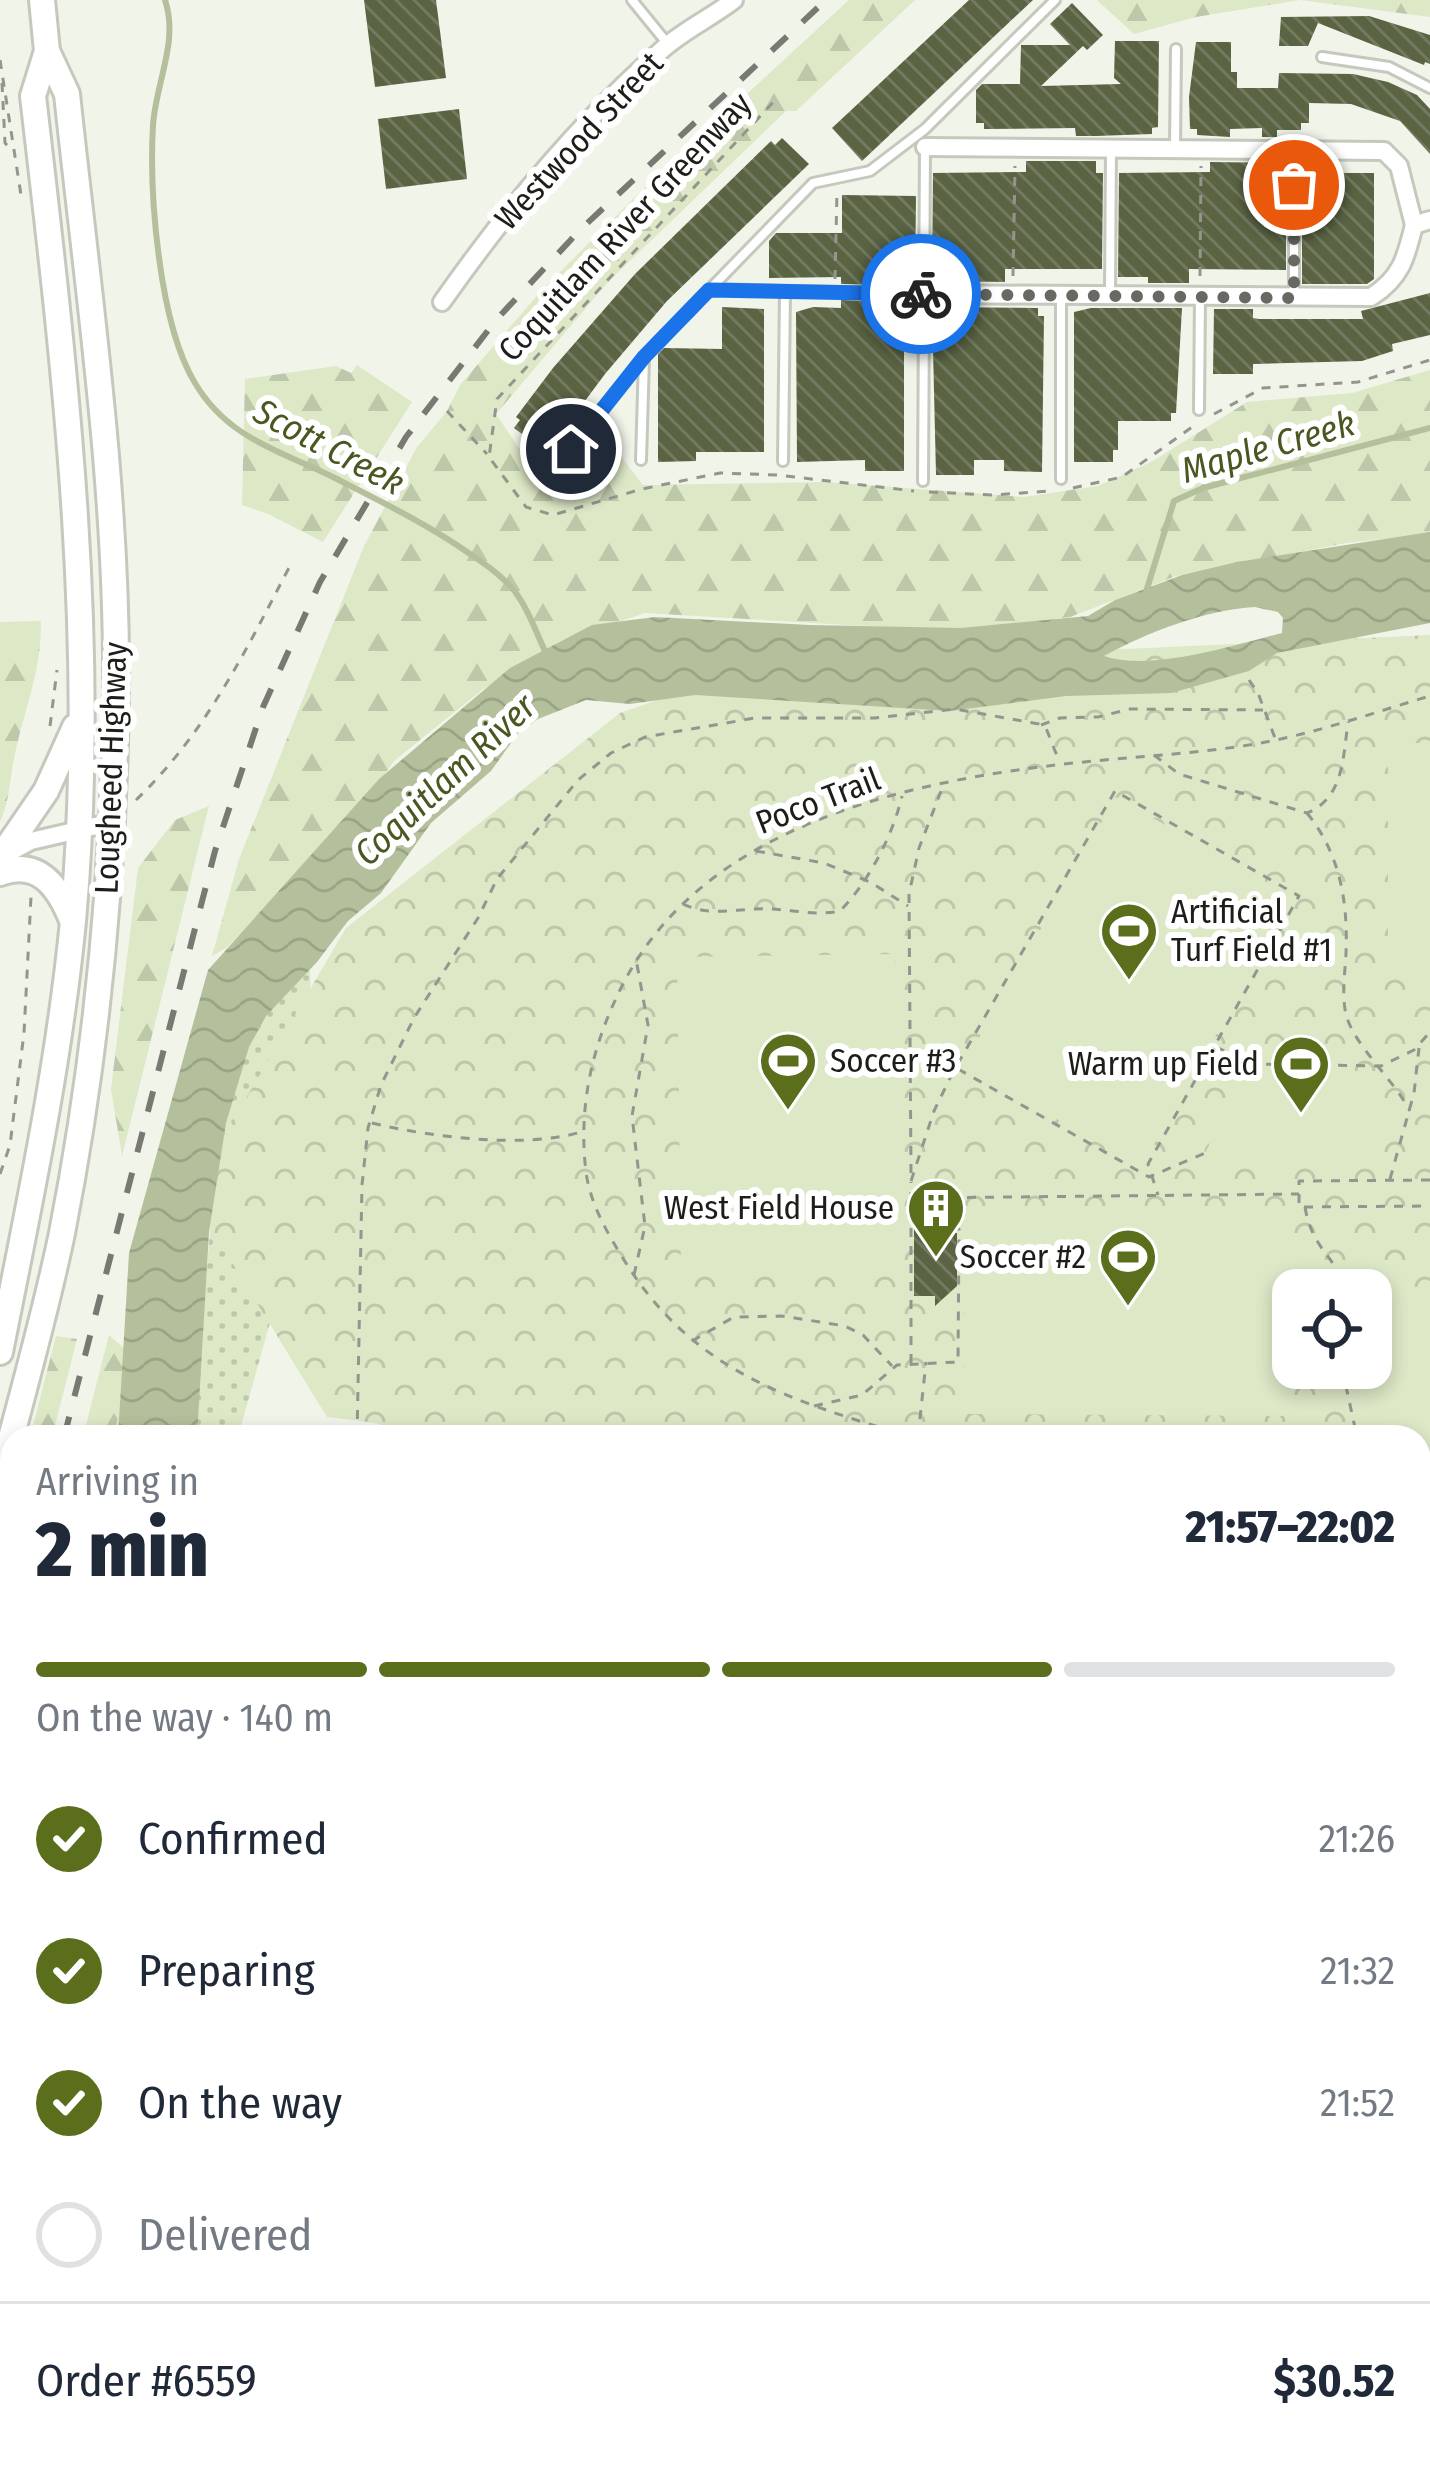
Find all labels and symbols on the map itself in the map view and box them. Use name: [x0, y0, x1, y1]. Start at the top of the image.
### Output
street label: Westwood Street: [486, 44, 672, 238]
street label: Coquitlam River Greenway: [490, 84, 760, 370]
pin: [1243, 134, 1345, 236]
courier: [861, 234, 981, 354]
water label: Scott Creek: [245, 389, 412, 505]
pin: [520, 398, 622, 500]
water label: Maple Creek: [1176, 401, 1360, 493]
street label: Lougheed Highway: [87, 641, 135, 895]
water label: Coquitlam River: [345, 684, 546, 875]
street label: Poco Trail: [750, 759, 886, 843]
place label: Artificial Turf Field #1: [1171, 892, 1332, 970]
sports icon: Artificial Turf Field #1: [1098, 900, 1160, 982]
sports icon: Soccer #3: [757, 1030, 819, 1112]
sports icon: Warm up Field: [1270, 1033, 1332, 1115]
place label: Soccer #3: [830, 1041, 957, 1081]
place label: Warm up Field: [1068, 1044, 1259, 1084]
building icon: West Field House: [905, 1177, 967, 1259]
place label: West Field House: [664, 1188, 894, 1228]
sports icon: Soccer #2: [1097, 1226, 1159, 1308]
place label: Soccer #2: [960, 1237, 1086, 1277]

